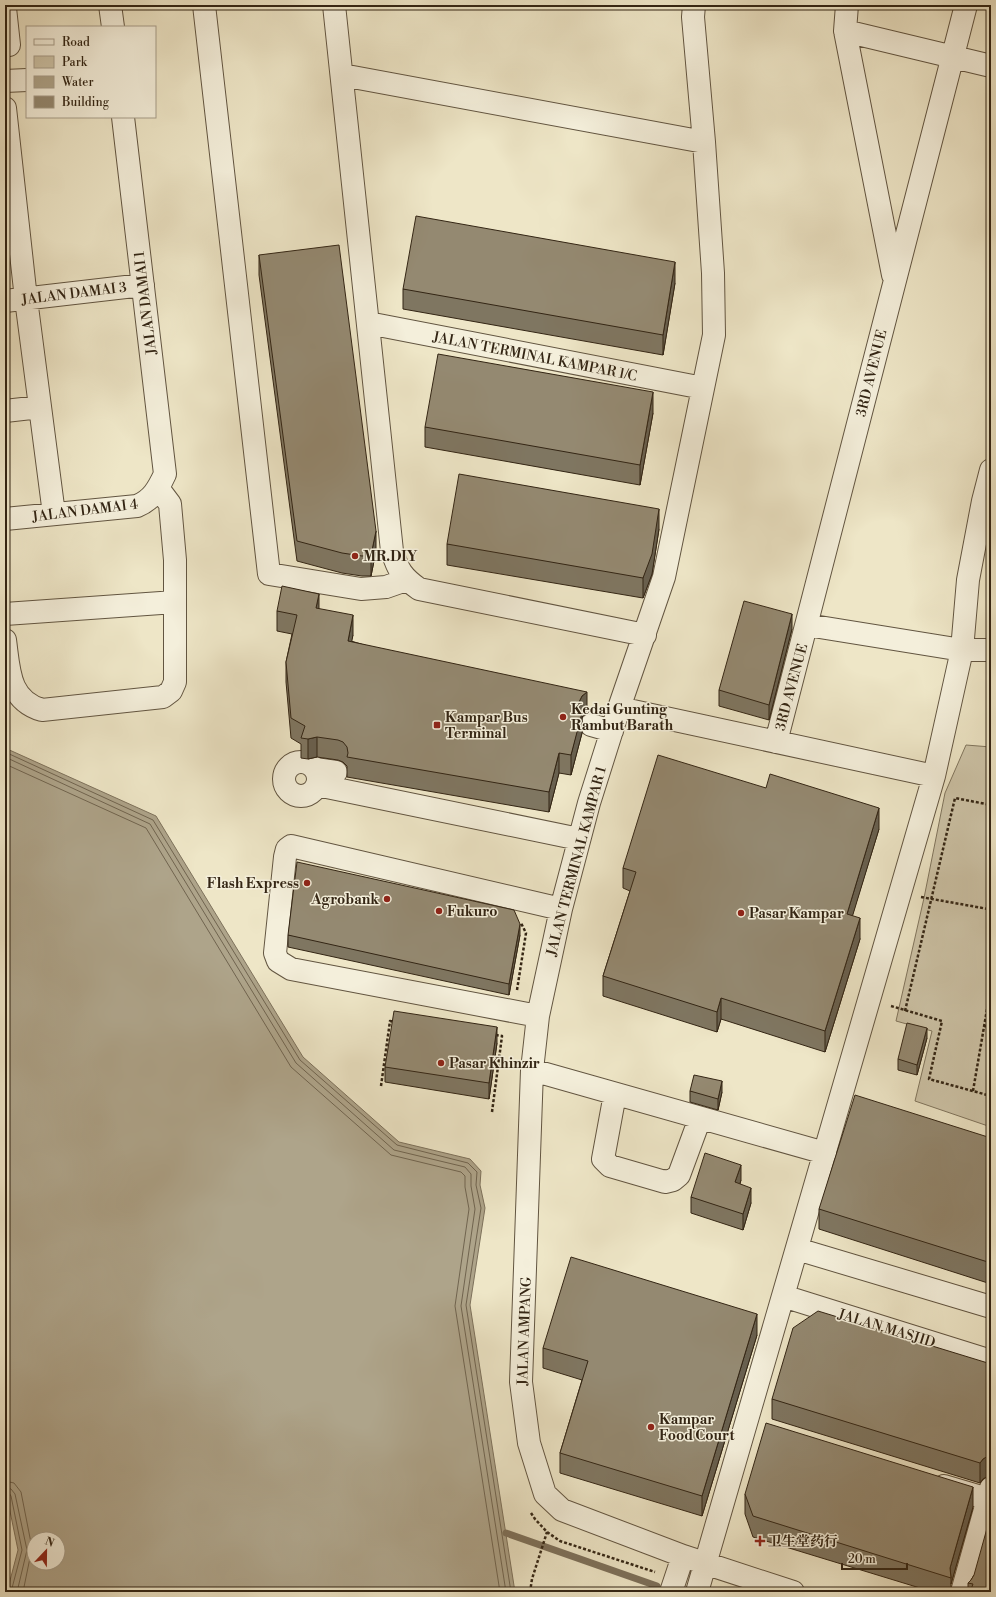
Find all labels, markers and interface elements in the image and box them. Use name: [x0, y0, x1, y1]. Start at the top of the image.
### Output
legend: [26, 26, 156, 118]
text: Road: [62, 35, 90, 50]
text: Park: [62, 55, 88, 70]
text: Water: [61, 75, 94, 90]
text: Building: [61, 95, 110, 110]
street label: JALAN DAMAI 1: [131, 250, 161, 357]
street label: JALAN DAMAI 3: [19, 279, 128, 309]
street label: JALAN TERMINAL KAMPAR 1/C: [430, 328, 638, 386]
street label: 3RD AVENUE: [852, 328, 892, 419]
street label: JALAN DAMAI 4: [30, 496, 139, 527]
place label: MR.DIY: [363, 548, 418, 566]
marker: MR.DIY: [350, 551, 360, 561]
street label: 3RD AVENUE: [772, 642, 812, 733]
place label: Kedai Gunting Rambut Barath: [571, 701, 674, 735]
place label: Kampar Bus Terminal: [445, 709, 528, 743]
marker: Kedai Gunting Rambut Barath: [558, 712, 568, 722]
marker: Kampar Bus Terminal: [432, 720, 442, 730]
street label: JALAN TERMINAL KAMPAR 1: [543, 765, 611, 959]
place label: Flash Express: [207, 875, 299, 893]
marker: Flash Express: [302, 878, 312, 888]
place label: Agrobank: [310, 891, 379, 909]
marker: Agrobank: [382, 894, 392, 904]
place label: Fukuro: [447, 903, 498, 921]
place label: Pasar Kampar: [749, 905, 844, 923]
marker: Fukuro: [434, 906, 444, 916]
marker: Pasar Kampar: [736, 908, 746, 918]
place label: Pasar Khinzir: [449, 1055, 540, 1073]
marker: Pasar Khinzir: [436, 1058, 446, 1068]
street label: JALAN AMPANG: [514, 1276, 536, 1387]
street label: JALAN MASJID: [835, 1305, 938, 1352]
place label: Kampar Food Court: [659, 1411, 735, 1445]
marker: Kampar Food Court: [646, 1422, 656, 1432]
north arrow: [26, 1531, 66, 1571]
place label: 卫生堂药行: [768, 1533, 838, 1551]
text: N: [43, 1535, 56, 1551]
marker: 卫生堂药行: [755, 1536, 765, 1546]
scale bar: [842, 1545, 907, 1571]
text: 20 m: [848, 1552, 876, 1567]

